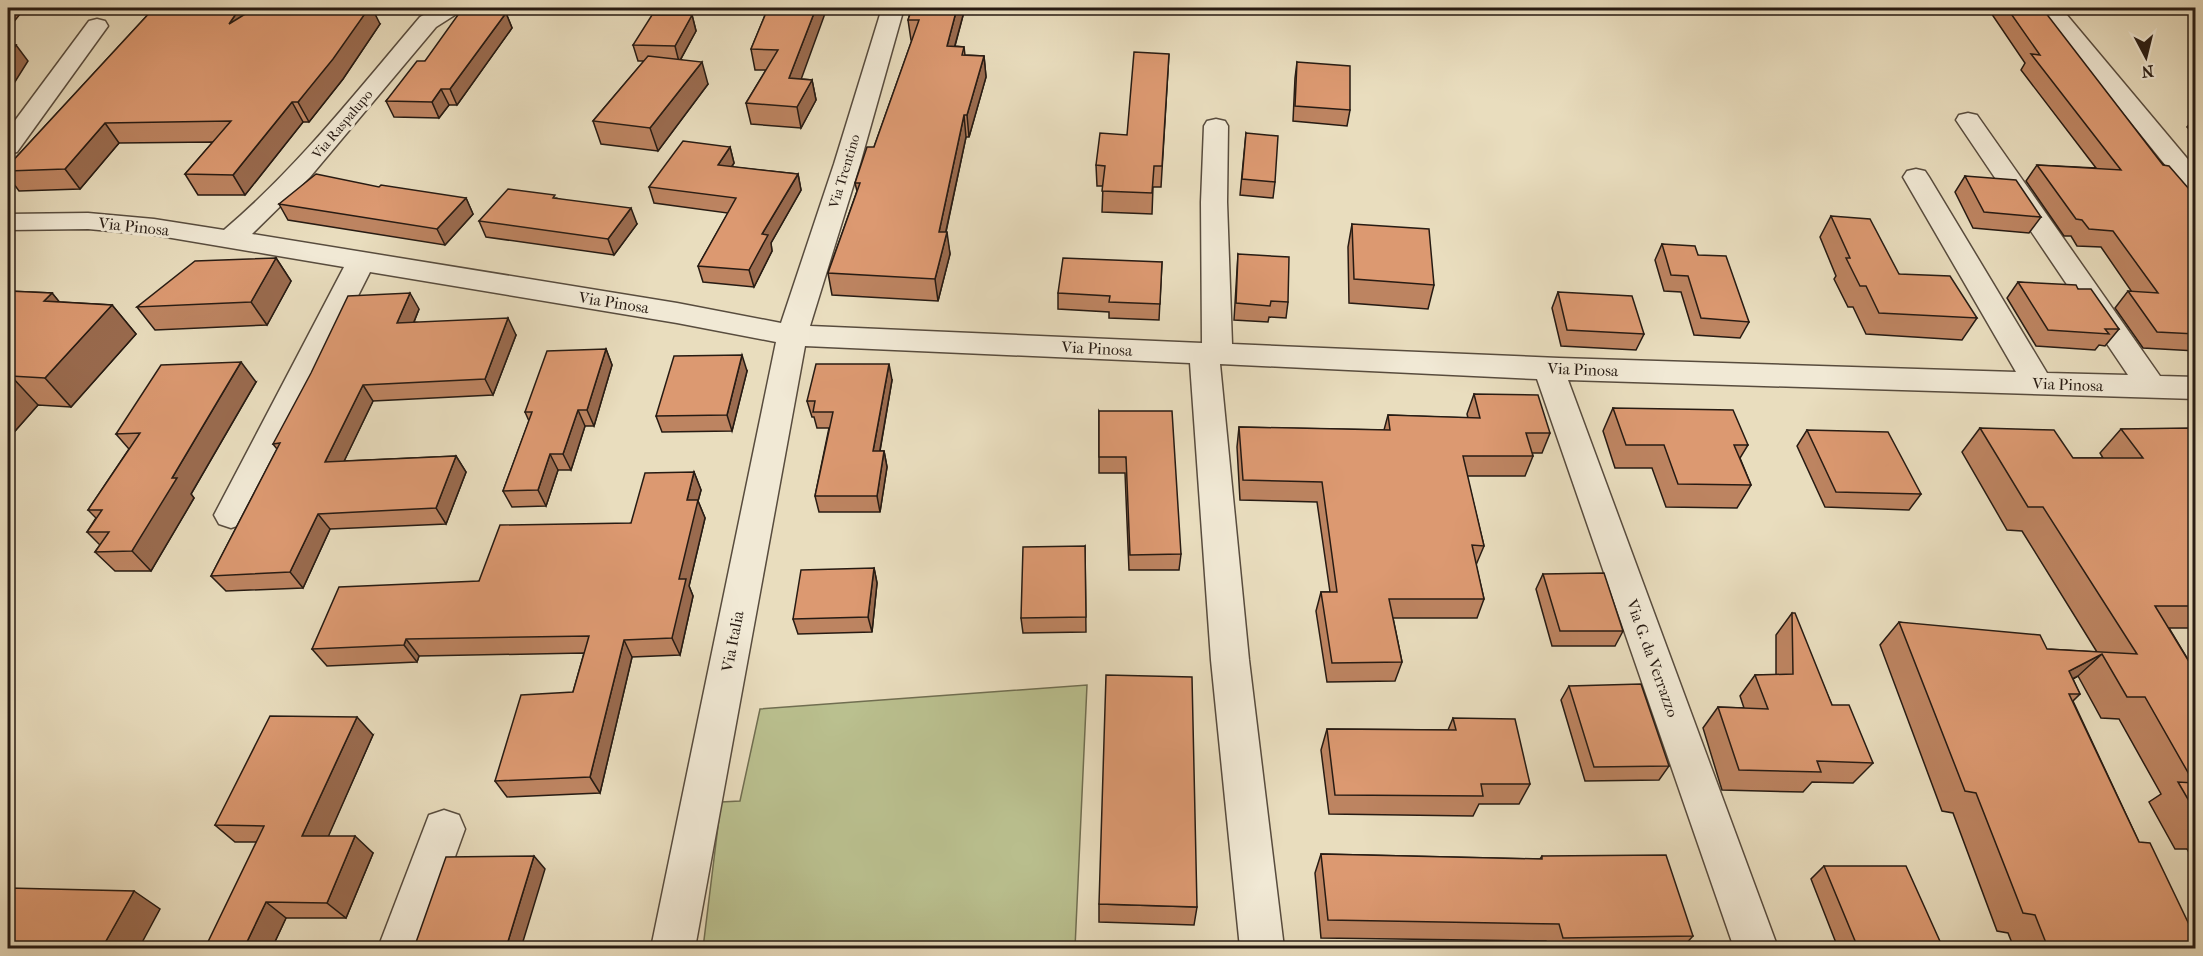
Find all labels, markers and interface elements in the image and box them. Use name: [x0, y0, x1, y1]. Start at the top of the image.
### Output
north arrow: [2116, 27, 2176, 87]
text: N: [2140, 61, 2155, 82]
street label: Via Raspalupo: [308, 86, 376, 163]
street label: Via Trentino: [825, 132, 864, 211]
street label: Via Pinosa: [97, 213, 171, 240]
street label: Via Pinosa: [576, 287, 651, 318]
street label: Via Pinosa: [1060, 337, 1133, 360]
street label: Via Pinosa: [1546, 359, 1619, 380]
street label: Via Pinosa: [2031, 374, 2104, 395]
street label: Via G. da Verrazzo: [1622, 596, 1683, 720]
street label: Via Italia: [717, 608, 748, 674]

